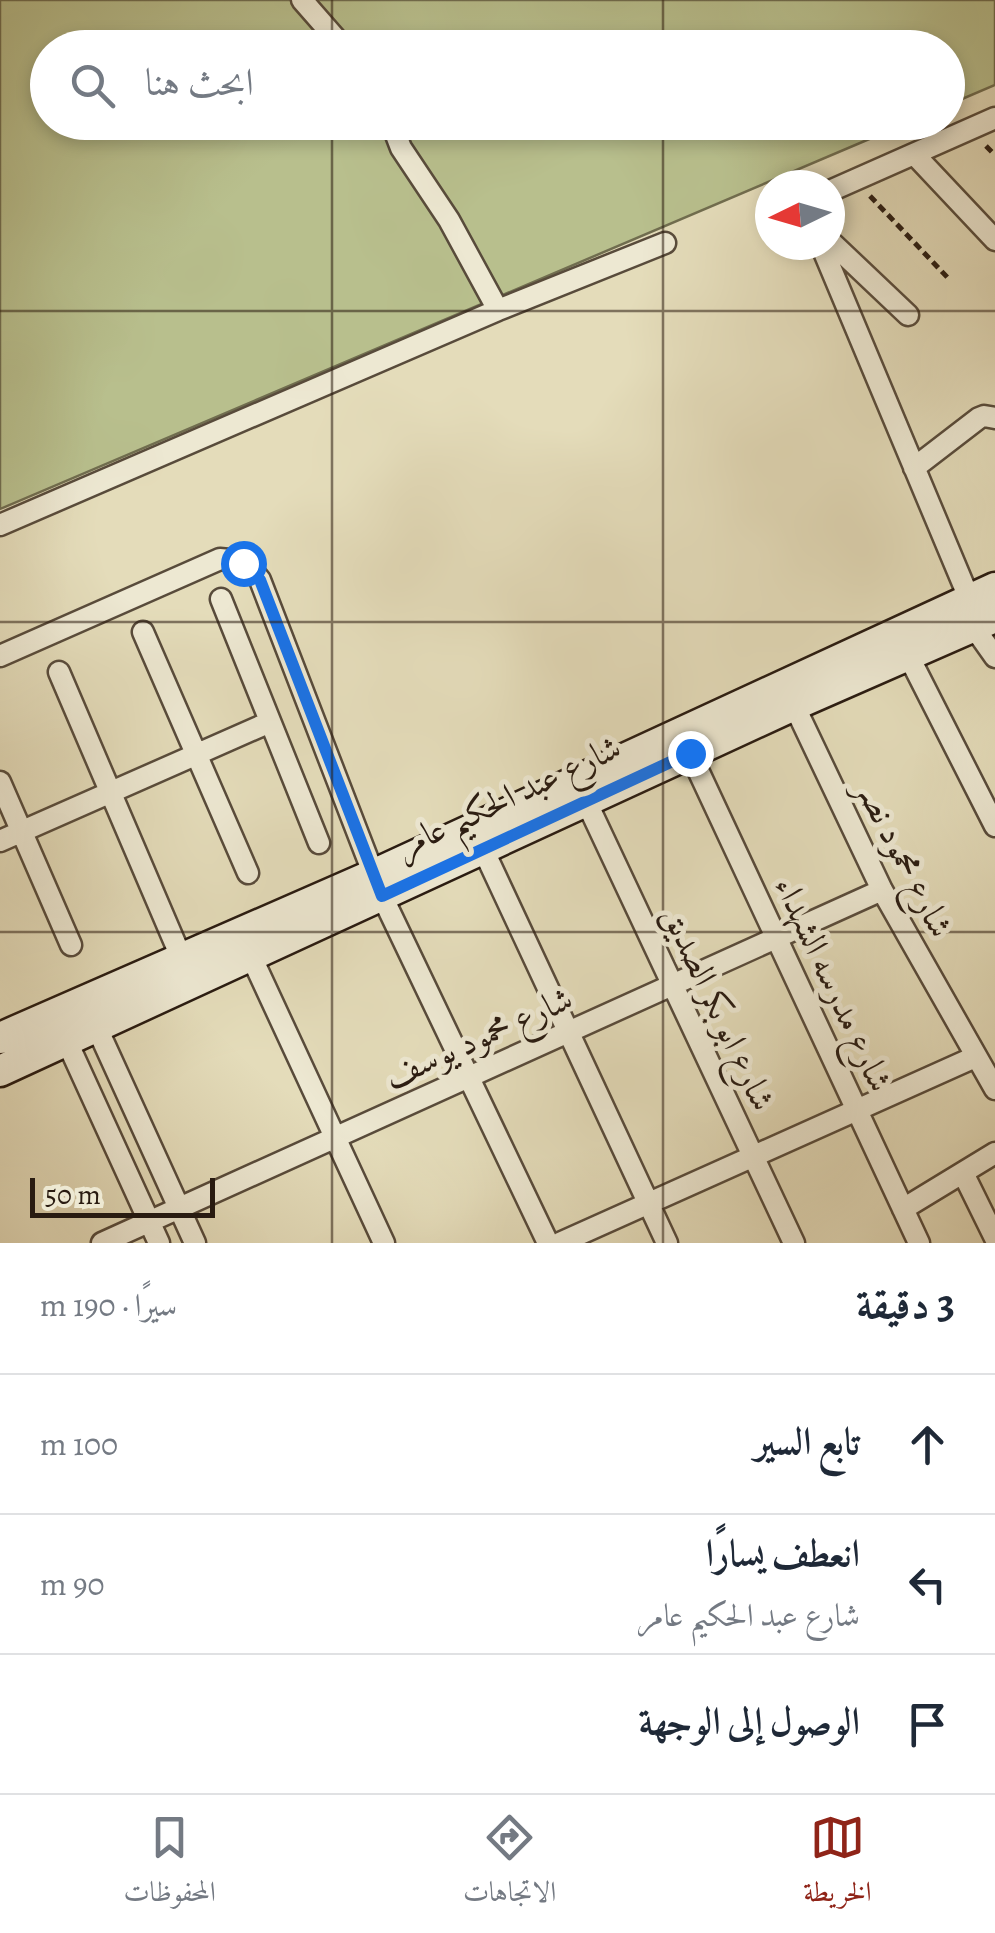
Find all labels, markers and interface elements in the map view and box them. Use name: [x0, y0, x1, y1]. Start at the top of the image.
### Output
search box: [30, 30, 965, 140]
text: ابحث هنا: [145, 56, 254, 108]
icon: search: [65, 58, 120, 113]
north arrow: [755, 170, 845, 260]
route start: [221, 541, 267, 587]
street label: شارع عبد الحكيم عامر: [388, 723, 633, 879]
route end: [668, 731, 714, 777]
street label: شارع محمود نصر: [838, 767, 965, 948]
street label: شارع مدرسه الشهداء: [759, 869, 905, 1102]
street label: شارع ابو بكر الصديق: [646, 898, 787, 1120]
street label: شارع محمود يوسف: [376, 974, 582, 1105]
scale bar: [30, 1173, 215, 1218]
text: 50 m: [45, 1176, 101, 1214]
text: 3 دقيقة: [856, 1275, 955, 1332]
text: سيرًا · 190 m: [40, 1283, 177, 1327]
text: تابع السير: [754, 1415, 860, 1467]
icon: ahead: [900, 1417, 955, 1472]
text: 100 m: [40, 1422, 118, 1466]
text: انعطف يسارًا: [706, 1527, 860, 1579]
icon: left: [900, 1557, 955, 1612]
text: 90 m: [40, 1562, 105, 1606]
text: شارع عبد الحكيم عامر: [637, 1593, 860, 1637]
text: الوصول إلى الوجهة: [639, 1695, 860, 1747]
icon: arrive: [900, 1697, 955, 1752]
tab: المحفوظات: [124, 1810, 216, 1919]
tab: الاتجاهات: [463, 1810, 556, 1919]
tab: الخريطة: [803, 1810, 871, 1919]

